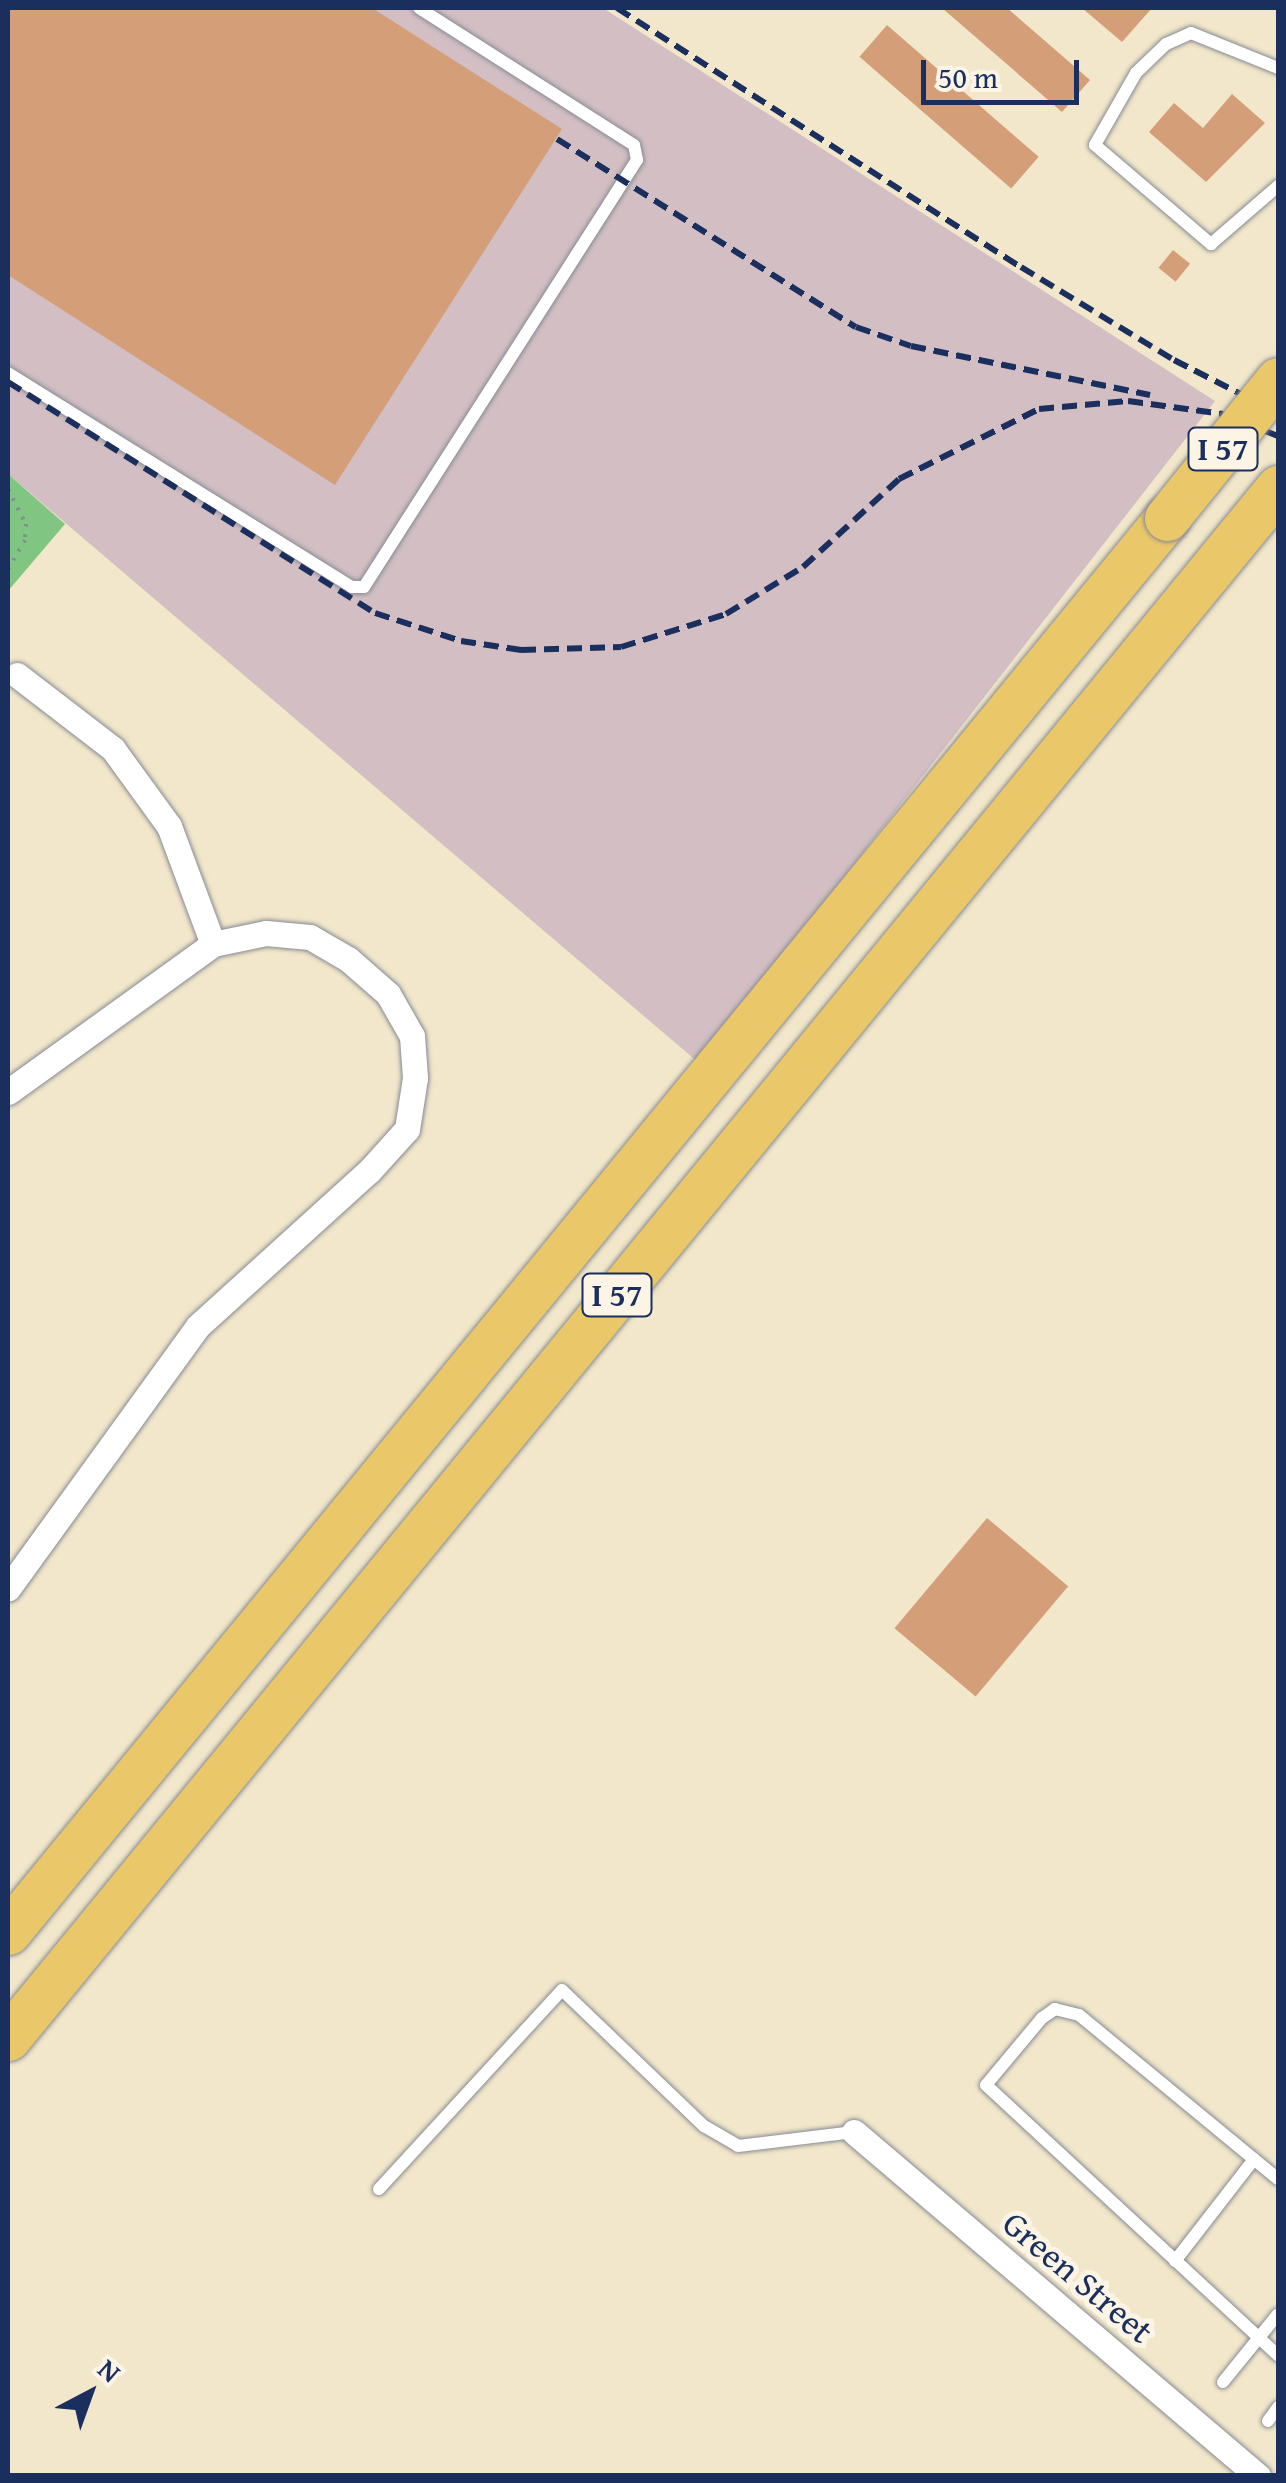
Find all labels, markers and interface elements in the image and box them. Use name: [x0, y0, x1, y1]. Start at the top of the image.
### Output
scale bar: [926, 40, 1084, 102]
text: 50 m: [938, 55, 998, 99]
road number: I 57: [1186, 422, 1260, 476]
road number: I 57: [580, 1268, 654, 1322]
street label: Green Street: [994, 2202, 1162, 2352]
north arrow: [40, 2343, 140, 2443]
text: N: [89, 2348, 131, 2392]

